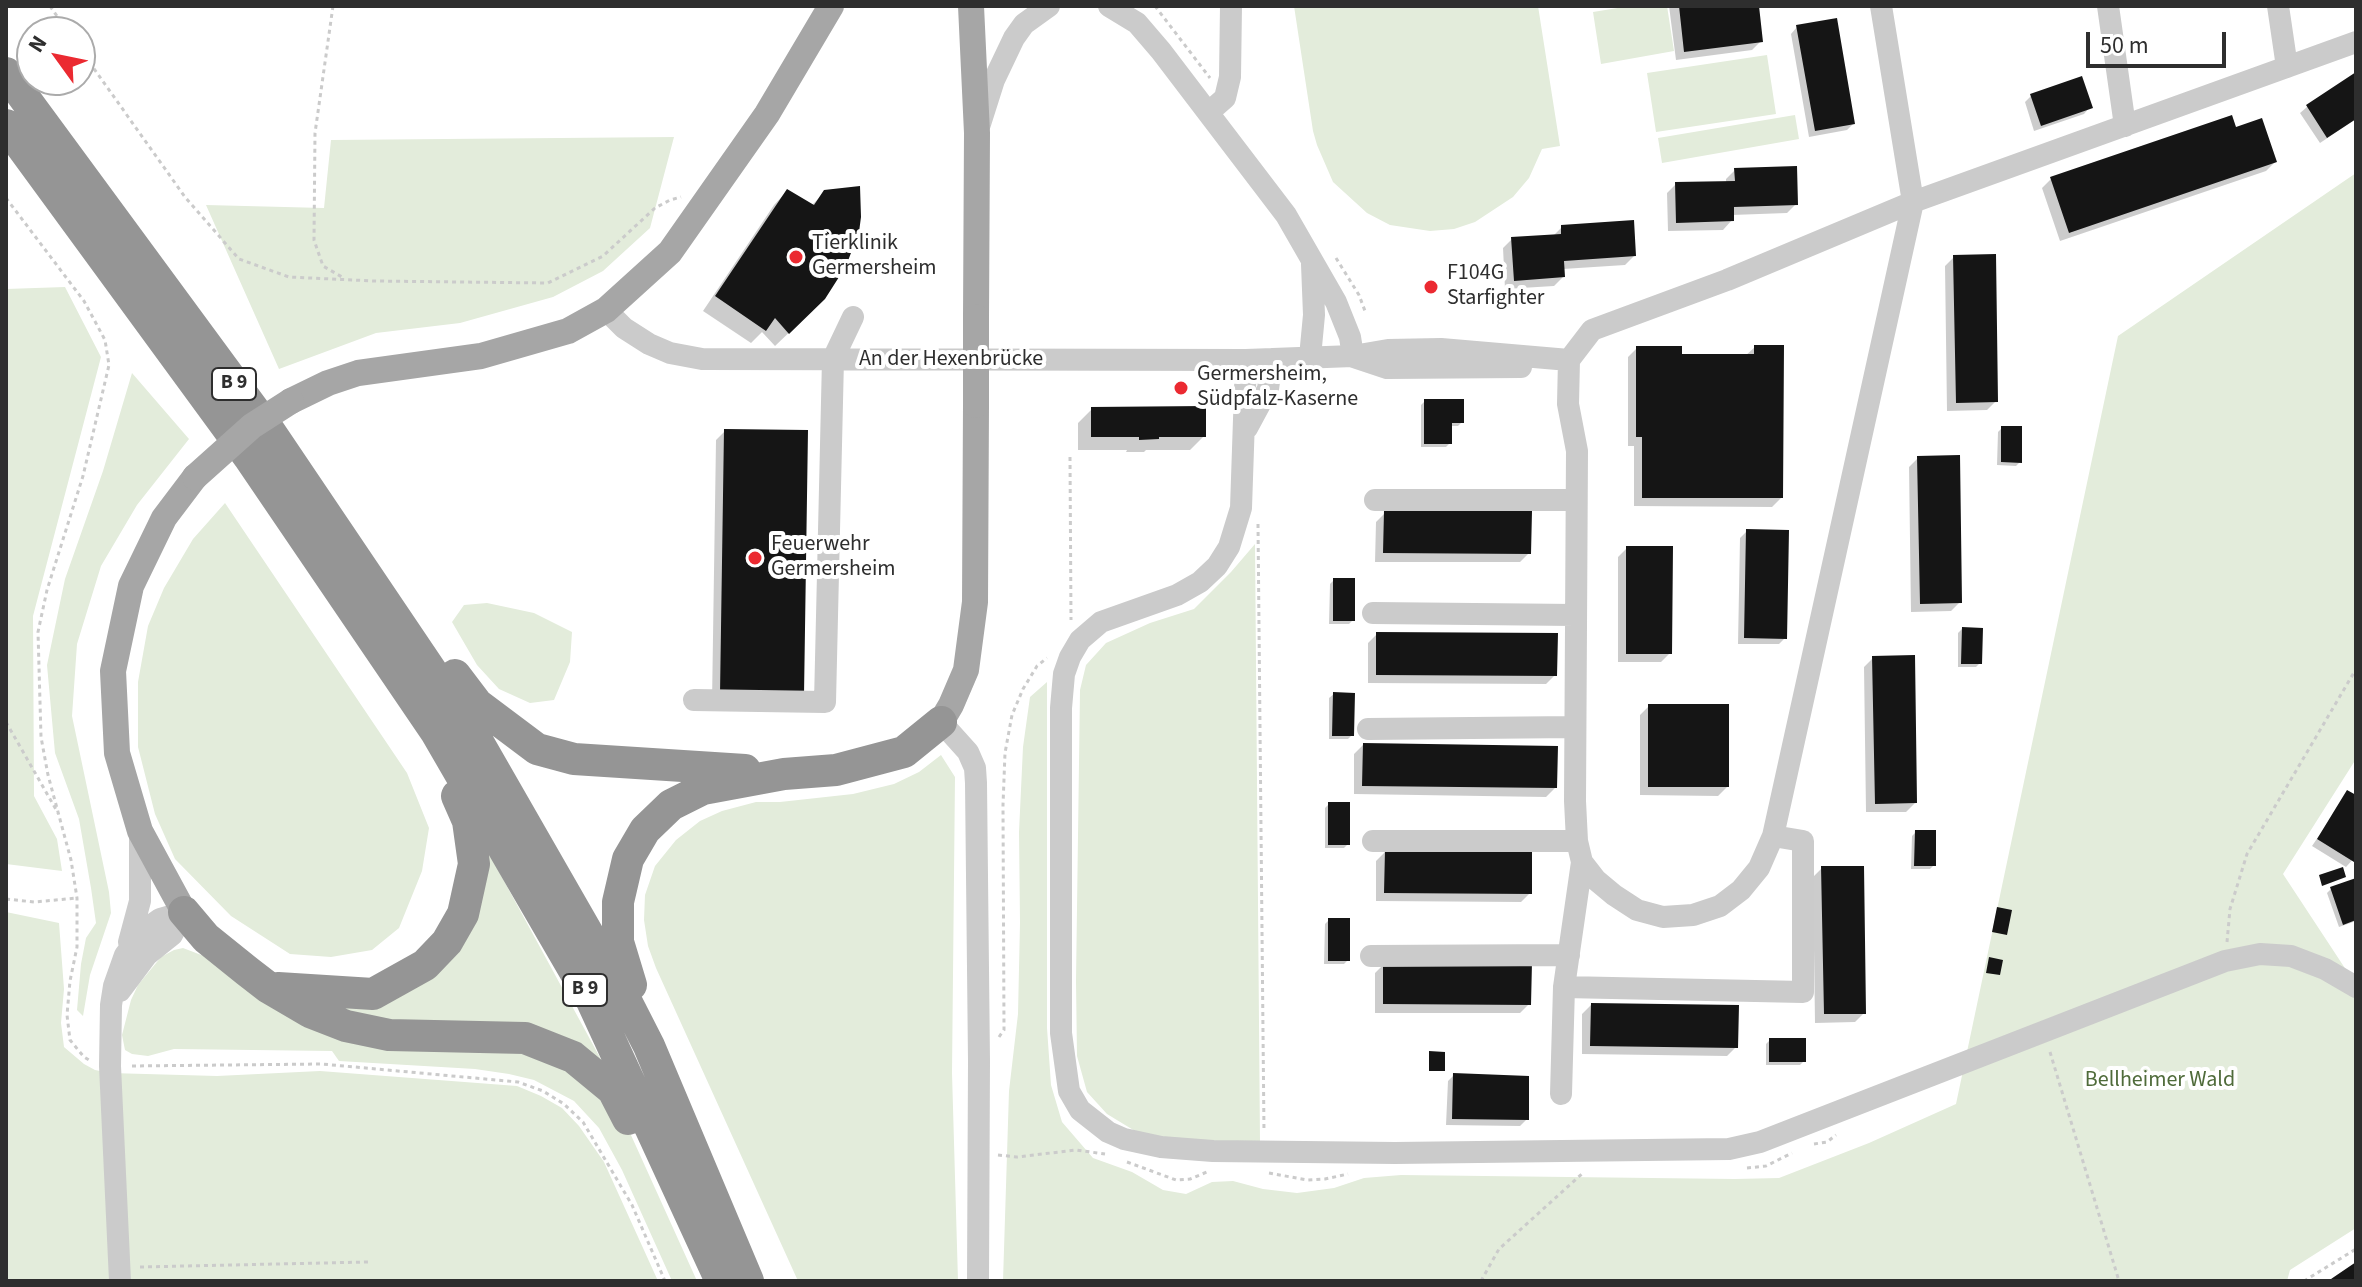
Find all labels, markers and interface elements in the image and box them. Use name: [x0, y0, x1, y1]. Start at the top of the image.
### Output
north arrow: [16, 16, 96, 96]
scale bar: [2090, 16, 2230, 66]
text: 50 m: [2100, 28, 2149, 63]
text: N: [20, 29, 55, 59]
place label: Tierklinik Germersheim: [812, 231, 937, 282]
marker: Tierklinik Germersheim: [787, 248, 805, 266]
place label: F104G Starfighter: [1447, 261, 1544, 312]
marker: F104G Starfighter: [1422, 278, 1440, 296]
street label: An der Hexenbrücke: [859, 347, 1043, 373]
place label: Germersheim, Südpfalz-Kaserne: [1197, 362, 1358, 414]
road number: B 9: [212, 368, 256, 400]
marker: Germersheim, Südpfalz-Kaserne: [1172, 379, 1190, 397]
place label: Feuerwehr Germersheim: [771, 532, 896, 584]
marker: Feuerwehr Germersheim: [746, 549, 764, 567]
road number: B 9: [563, 974, 607, 1006]
park label: Bellheimer Wald: [2085, 1068, 2235, 1094]

